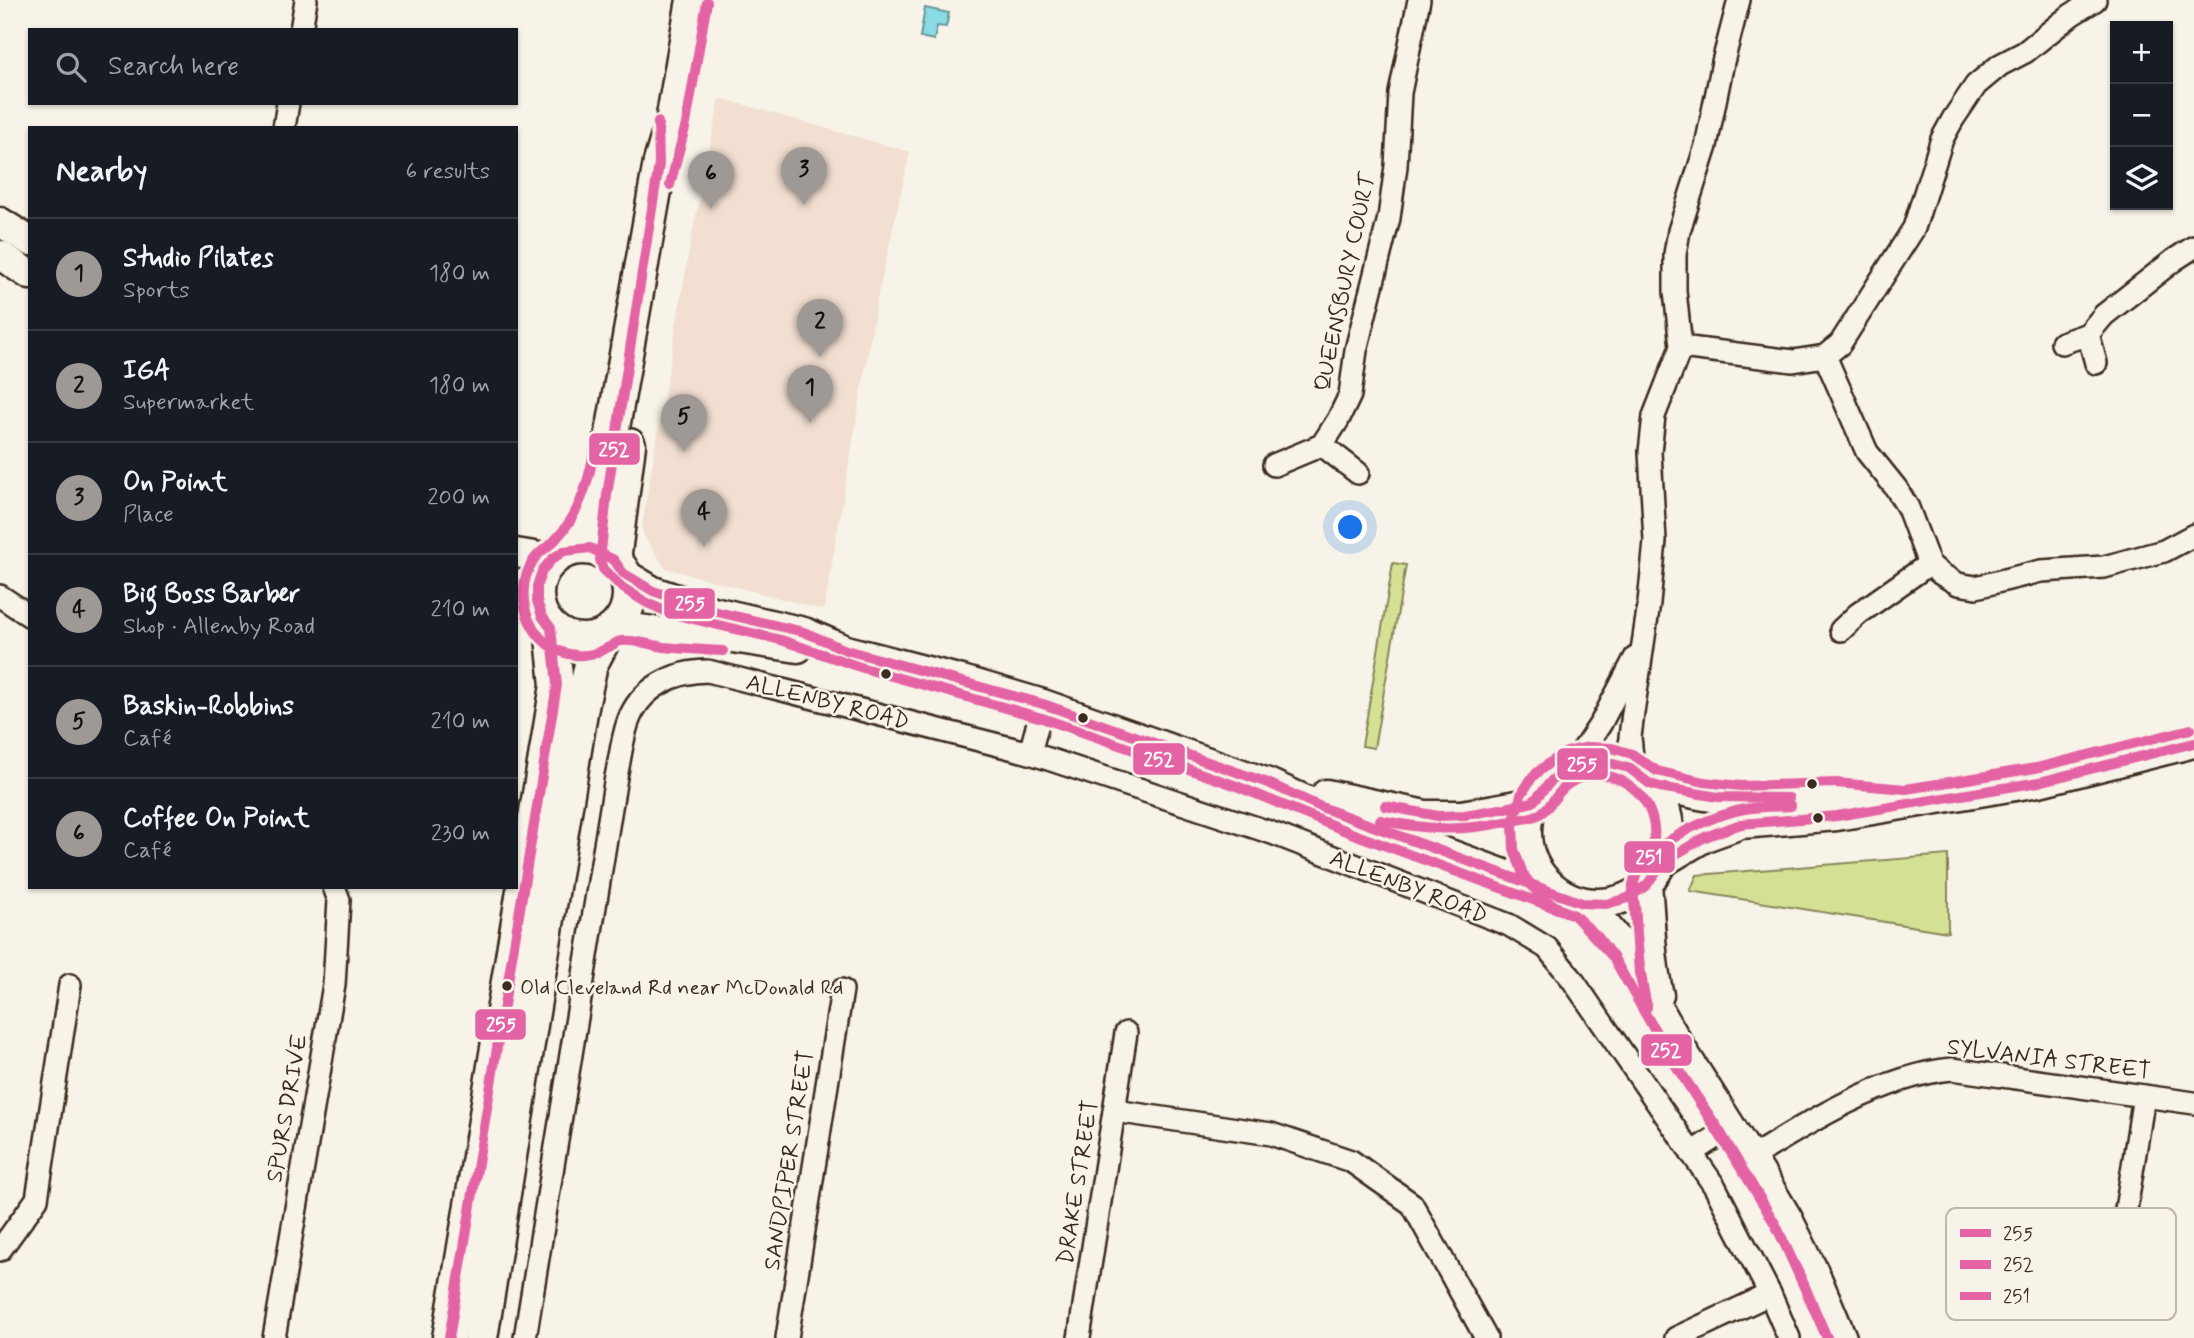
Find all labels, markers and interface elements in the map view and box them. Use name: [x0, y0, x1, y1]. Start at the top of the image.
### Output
map controls: [2110, 21, 2173, 210]
button: +: [2110, 21, 2173, 84]
search box: [28, 28, 518, 105]
icon: search: [52, 48, 90, 86]
text: Search here: [108, 50, 239, 84]
button: −: [2110, 84, 2173, 147]
pin: 3: [781, 147, 827, 205]
button: layers: [2110, 147, 2173, 210]
pin: 6: [688, 151, 734, 209]
text: Nearby: [56, 152, 147, 191]
text: 6 results: [406, 157, 490, 187]
street label: QUEENSBURY COURT: [1308, 169, 1384, 394]
text: Studio Pilates: [123, 242, 274, 276]
text: 1: [74, 259, 84, 289]
text: 180 m: [429, 259, 490, 289]
text: Sports: [123, 276, 190, 306]
pin: 2: [797, 299, 843, 357]
text: IGA: [123, 354, 170, 388]
pin: 1: [787, 365, 833, 423]
text: 2: [73, 371, 85, 401]
text: 180 m: [429, 371, 490, 401]
text: Supermarket: [123, 388, 254, 418]
pin: 5: [661, 394, 707, 452]
line badge: 252: [588, 432, 641, 466]
text: 252: [599, 438, 630, 463]
text: On Point: [123, 466, 228, 500]
text: 3: [74, 483, 84, 513]
text: 200 m: [427, 483, 490, 513]
pin: 4: [681, 489, 727, 547]
text: Place: [123, 500, 174, 530]
your location: [1333, 510, 1367, 544]
text: Big Boss Barber: [123, 578, 300, 612]
line badge: 255: [663, 587, 716, 620]
text: 255: [675, 592, 705, 617]
text: 4: [72, 595, 86, 625]
text: 210 m: [430, 595, 490, 625]
text: Shop · Allenby Road: [123, 612, 315, 642]
unlabelled marker: [879, 667, 893, 681]
street label: ALLENBY ROAD: [743, 668, 912, 738]
text: Baskin-Robbins: [123, 690, 294, 724]
text: 5: [72, 707, 86, 737]
text: 210 m: [430, 707, 490, 737]
unlabelled marker: [1076, 711, 1090, 725]
text: Café: [123, 724, 172, 754]
line badge: 252: [1132, 742, 1186, 776]
line badge: 255: [1556, 747, 1609, 781]
text: 252: [1144, 748, 1175, 773]
text: 255: [1567, 753, 1597, 778]
unlabelled marker: [1805, 777, 1819, 791]
text: Coffee On Point: [123, 802, 310, 836]
unlabelled marker: [1811, 811, 1825, 825]
text: 6: [73, 819, 85, 849]
text: 230 m: [431, 819, 490, 849]
text: Café: [123, 836, 172, 866]
line badge: 251: [1623, 840, 1676, 874]
street label: ALLENBY ROAD: [1325, 844, 1492, 932]
text: 251: [1636, 846, 1662, 871]
place label: Old Cleveland Rd near McDonald Rd: [520, 974, 843, 1002]
marker: Old Cleveland Rd near McDonald Rd: [500, 979, 514, 993]
line badge: 255: [474, 1008, 527, 1041]
text: 255: [486, 1013, 516, 1038]
street label: SPURS DRIVE: [260, 1032, 316, 1185]
line badge: 252: [1640, 1033, 1693, 1067]
street label: SYLVANIA STREET: [1945, 1033, 2152, 1087]
text: 252: [1651, 1039, 1682, 1064]
street label: SANDPIPER STREET: [758, 1048, 822, 1273]
street label: DRAKE STREET: [1051, 1098, 1107, 1267]
legend: [1946, 1208, 2176, 1320]
text: 255: [2003, 1222, 2033, 1247]
text: 252: [2003, 1253, 2034, 1278]
text: 251: [2003, 1285, 2030, 1310]

